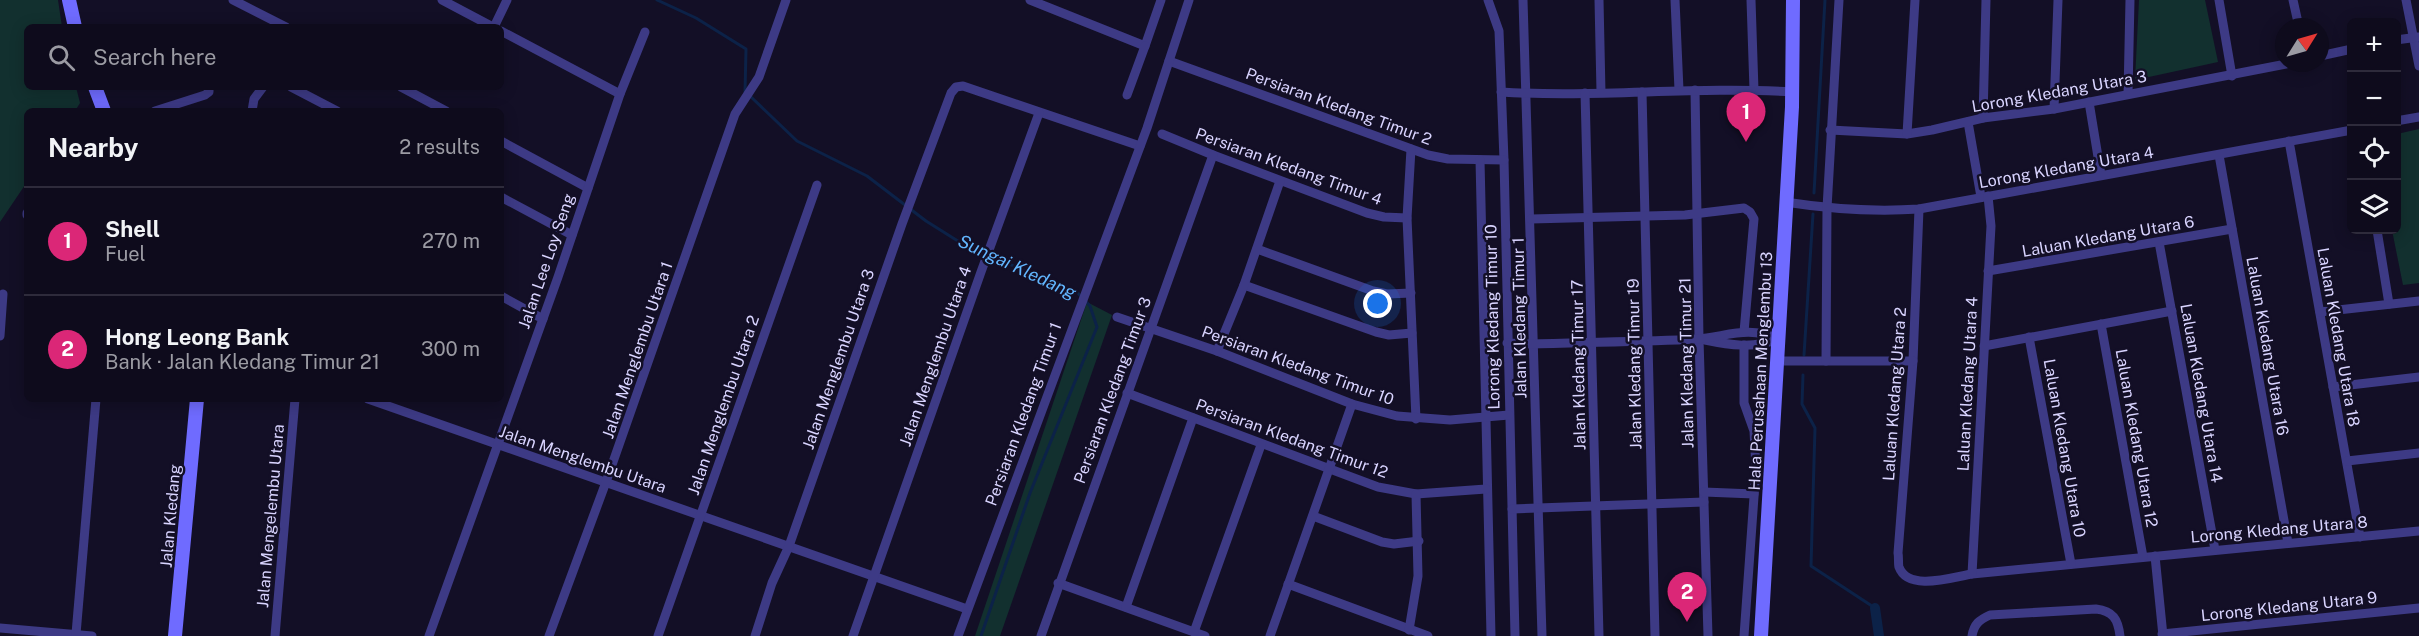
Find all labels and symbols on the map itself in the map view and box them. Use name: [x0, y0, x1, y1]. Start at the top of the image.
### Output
north arrow: [2275, 18, 2329, 72]
street label: Persiaran Kledang Timur 2: [1243, 64, 1434, 149]
street label: Lorong Kledang Utara 3: [1970, 67, 2148, 116]
pin: 1: [1726, 92, 1766, 142]
street label: Persiaran Kledang Timur 4: [1193, 124, 1385, 209]
street label: Lorong Kledang Utara 4: [1977, 143, 2155, 192]
street label: Jalan Lee Loy Seng: [514, 191, 579, 331]
street label: Laluan Kledang Utara 6: [2020, 212, 2196, 261]
street label: Lorong Kledang Timur 10: [1481, 224, 1504, 410]
water label: Sungai Kledang: [955, 230, 1080, 303]
street label: Jalan Kledang Timur 1: [1509, 237, 1530, 399]
street label: Laluan Kledang Utara 18: [2313, 246, 2364, 428]
street label: Hala Perusahaan Menglembu 13: [1745, 251, 1776, 491]
street label: Laluan Kledang Utara 16: [2242, 255, 2293, 437]
street label: Jalan Menglembu Utara 1: [598, 259, 677, 441]
street label: Jalan Menglembu Utara 4: [896, 264, 975, 449]
street label: Jalan Menglembu Utara 3: [799, 267, 878, 452]
street label: Jalan Kledang Timur 21: [1676, 277, 1697, 448]
street label: Jalan Kledang Timur 19: [1624, 278, 1645, 450]
street label: Jalan Kledang Timur 17: [1568, 279, 1589, 451]
your location: [1363, 289, 1392, 318]
street label: Persiaran Kledang Timur 3: [1070, 294, 1155, 486]
street label: Laluan Kledang Utara 4: [1953, 296, 1982, 472]
street label: Laluan Kledang Utara 14: [2176, 302, 2227, 484]
street label: Laluan Kledang Utara 2: [1879, 306, 1910, 482]
street label: Jalan Menglembu Utara 2: [684, 313, 763, 498]
street label: Persiaran Kledang Timur 1: [981, 320, 1065, 508]
street label: Persiaran Kledang Timur 10: [1199, 322, 1397, 409]
street label: Laluan Kledang Utara 12: [2111, 347, 2162, 529]
street label: Laluan Kledang Utara 10: [2039, 357, 2090, 539]
street label: Persiaran Kledang Timur 12: [1193, 395, 1390, 482]
street label: Jalan Menglembu Utara: [497, 422, 669, 497]
street label: Jalan Mengelembu Utara: [253, 423, 288, 609]
street label: Jalan Kledang: [157, 463, 184, 569]
street label: Lorong Kledang Utara 8: [2190, 512, 2368, 547]
pin: 2: [1668, 572, 1706, 622]
street label: Lorong Kledang Utara 9: [2200, 588, 2378, 625]

